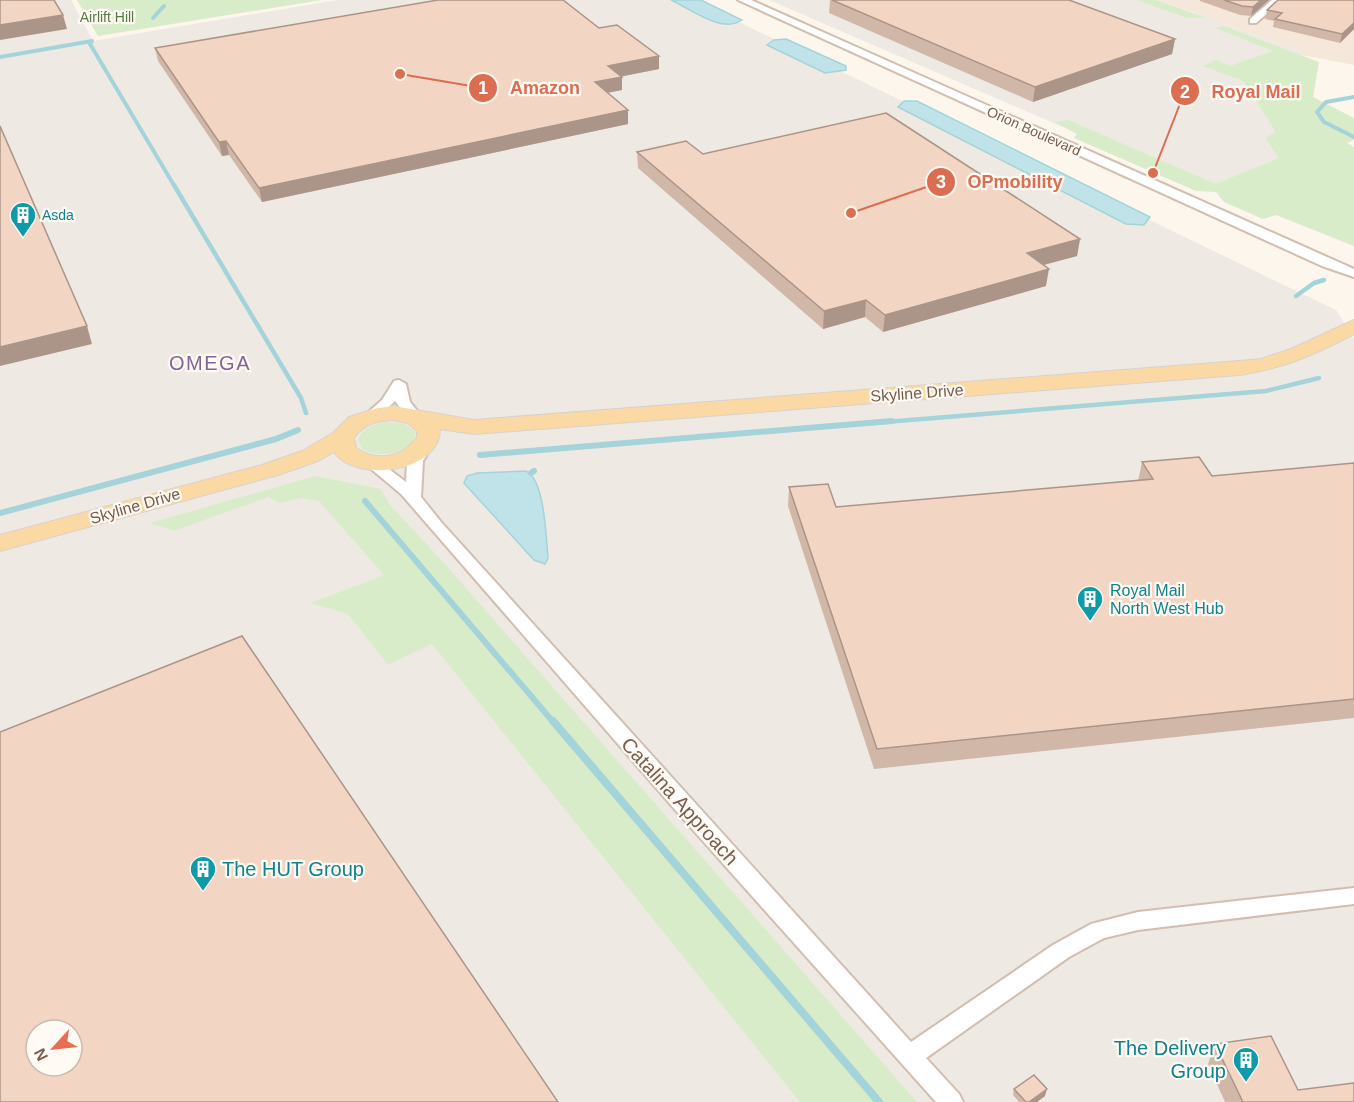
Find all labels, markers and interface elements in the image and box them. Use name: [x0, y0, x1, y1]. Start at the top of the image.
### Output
park label: Airlift Hill: [80, 9, 134, 25]
callout: Amazon: [468, 70, 592, 106]
callout: Royal Mail: [1170, 73, 1313, 109]
text: 1: [478, 78, 488, 98]
text: Amazon: [510, 78, 580, 98]
text: 2: [1180, 82, 1190, 102]
text: Royal Mail: [1211, 82, 1301, 102]
street label: Orion Boulevard: [985, 103, 1083, 159]
callout: OPmobility: [926, 164, 1075, 200]
text: 3: [936, 172, 946, 192]
text: OPmobility: [967, 172, 1063, 192]
building icon: Asda: [8, 200, 38, 238]
place label: Asda: [42, 207, 74, 223]
district label: OMEGA: [169, 352, 251, 374]
street label: Skyline Drive: [870, 381, 964, 405]
street label: Skyline Drive: [88, 485, 182, 527]
place label: Royal Mail North West Hub: [1110, 582, 1224, 617]
building icon: Royal Mail North West Hub: [1075, 584, 1105, 622]
street label: Catalina Approach: [617, 733, 743, 869]
building icon: The HUT Group: [188, 854, 218, 892]
place label: The HUT Group: [222, 858, 364, 880]
north arrow: [24, 1018, 84, 1078]
place label: The Delivery Group: [1114, 1037, 1226, 1082]
building icon: The Delivery Group: [1231, 1045, 1261, 1083]
text: N: [31, 1046, 51, 1064]

